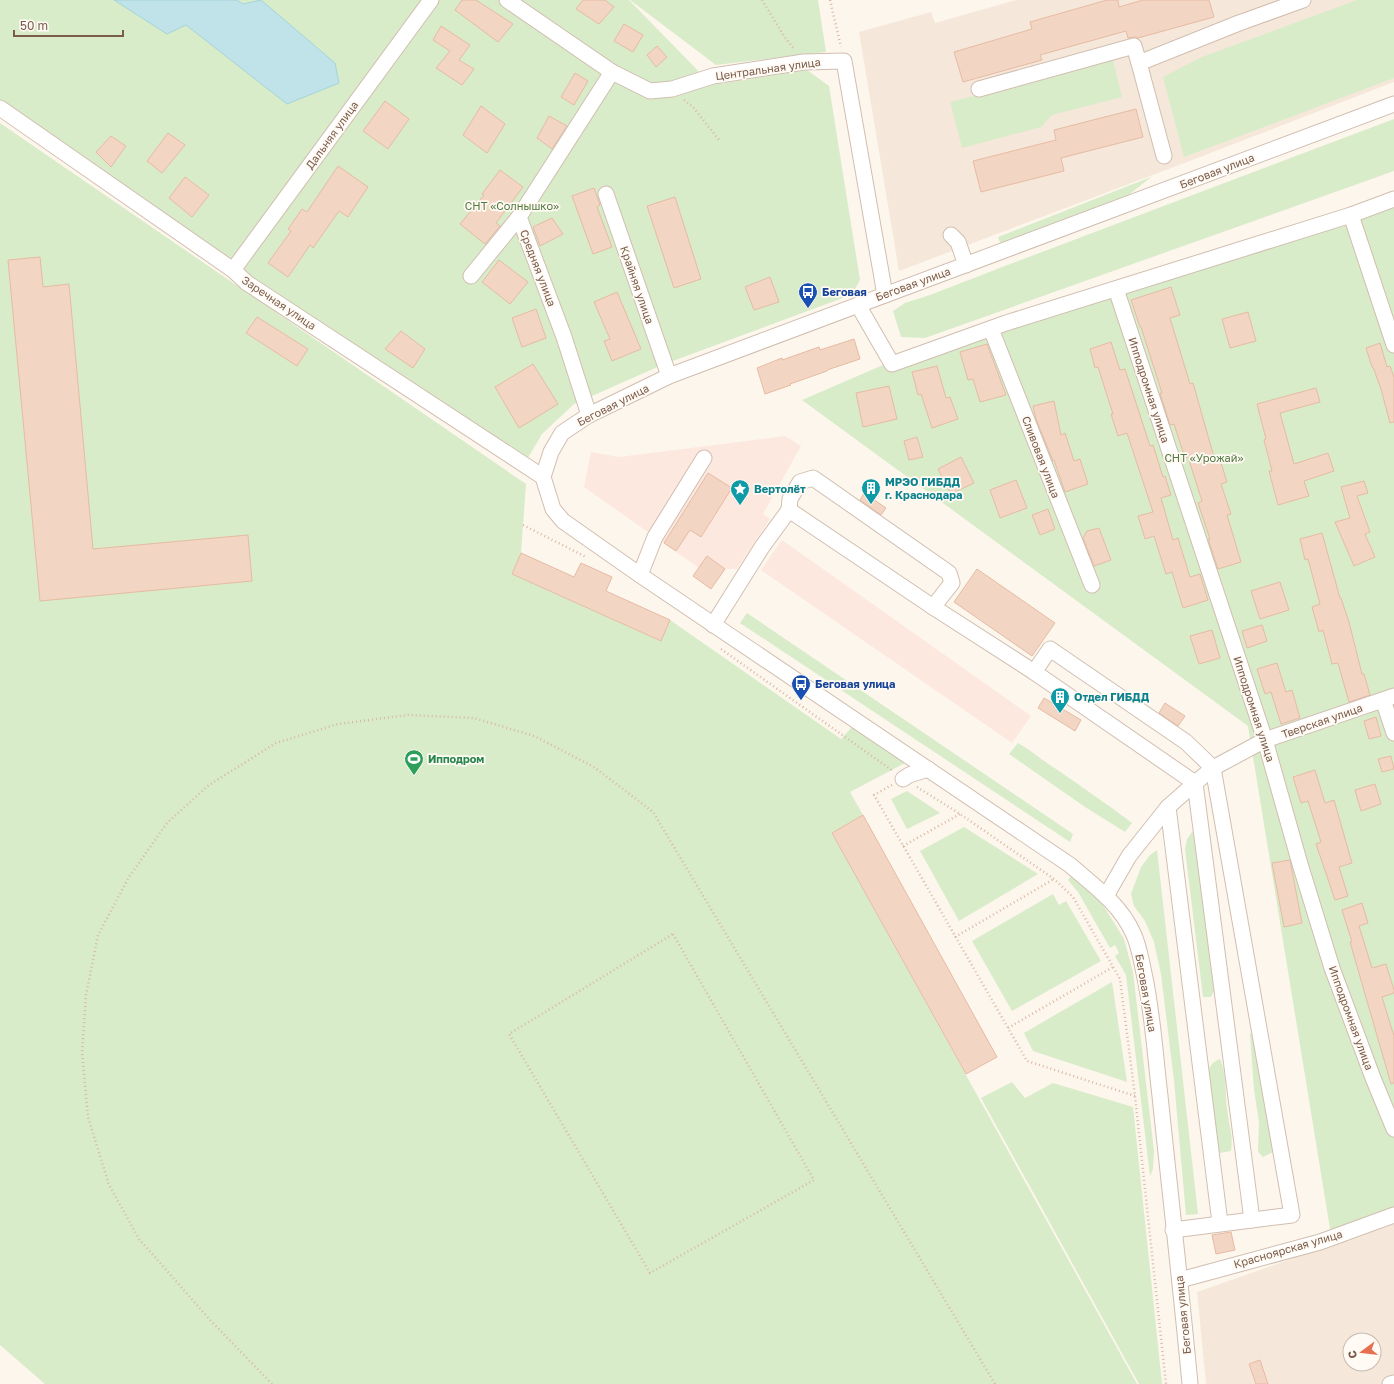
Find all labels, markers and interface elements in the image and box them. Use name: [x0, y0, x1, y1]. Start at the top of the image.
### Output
scale bar: [14, 12, 123, 38]
text: 50 m: [20, 18, 48, 33]
street label: Центральная улица: [714, 55, 821, 82]
street label: Дальняя улица: [303, 98, 361, 171]
street label: Беговая улица: [1178, 150, 1256, 191]
park label: СНТ «Солнышко»: [465, 199, 559, 212]
street label: Средняя улица: [518, 227, 559, 308]
street label: Крайняя улица: [618, 244, 657, 326]
street label: Беговая улица: [874, 264, 952, 303]
street label: Заречная улица: [240, 273, 319, 332]
bus stop icon: Беговая: [797, 281, 819, 309]
place label: Беговая: [822, 285, 867, 298]
street label: Ипподромная улица: [1126, 335, 1173, 444]
street label: Беговая улица: [575, 381, 651, 428]
street label: Сливовая улица: [1020, 414, 1063, 500]
park label: СНТ «Урожай»: [1164, 451, 1244, 464]
place label: МРЭО ГИБДД г. Краснодара: [885, 475, 962, 501]
building icon: МРЭО ГИБДД г. Краснодара: [860, 477, 882, 505]
place icon: Вертолёт: [729, 478, 751, 506]
place label: Вертолёт: [754, 482, 806, 495]
street label: Ипподромная улица: [1231, 654, 1278, 763]
bus stop icon: Беговая улица: [790, 673, 812, 701]
place label: Беговая улица: [815, 677, 896, 690]
building icon: Отдел ГИБДД: [1049, 686, 1071, 714]
place label: Отдел ГИБДД: [1074, 690, 1149, 703]
street label: Тверская улица: [1280, 701, 1364, 740]
sports icon: Ипподром: [403, 748, 425, 776]
place label: Ипподром: [428, 752, 484, 765]
street label: Беговая улица: [1133, 953, 1160, 1033]
street label: Ипподромная улица: [1327, 964, 1376, 1072]
street label: Красноярская улица: [1232, 1227, 1344, 1270]
street label: Беговая улица: [1172, 1275, 1193, 1355]
north arrow: [1342, 1332, 1382, 1372]
text: С: [1345, 1349, 1359, 1360]

